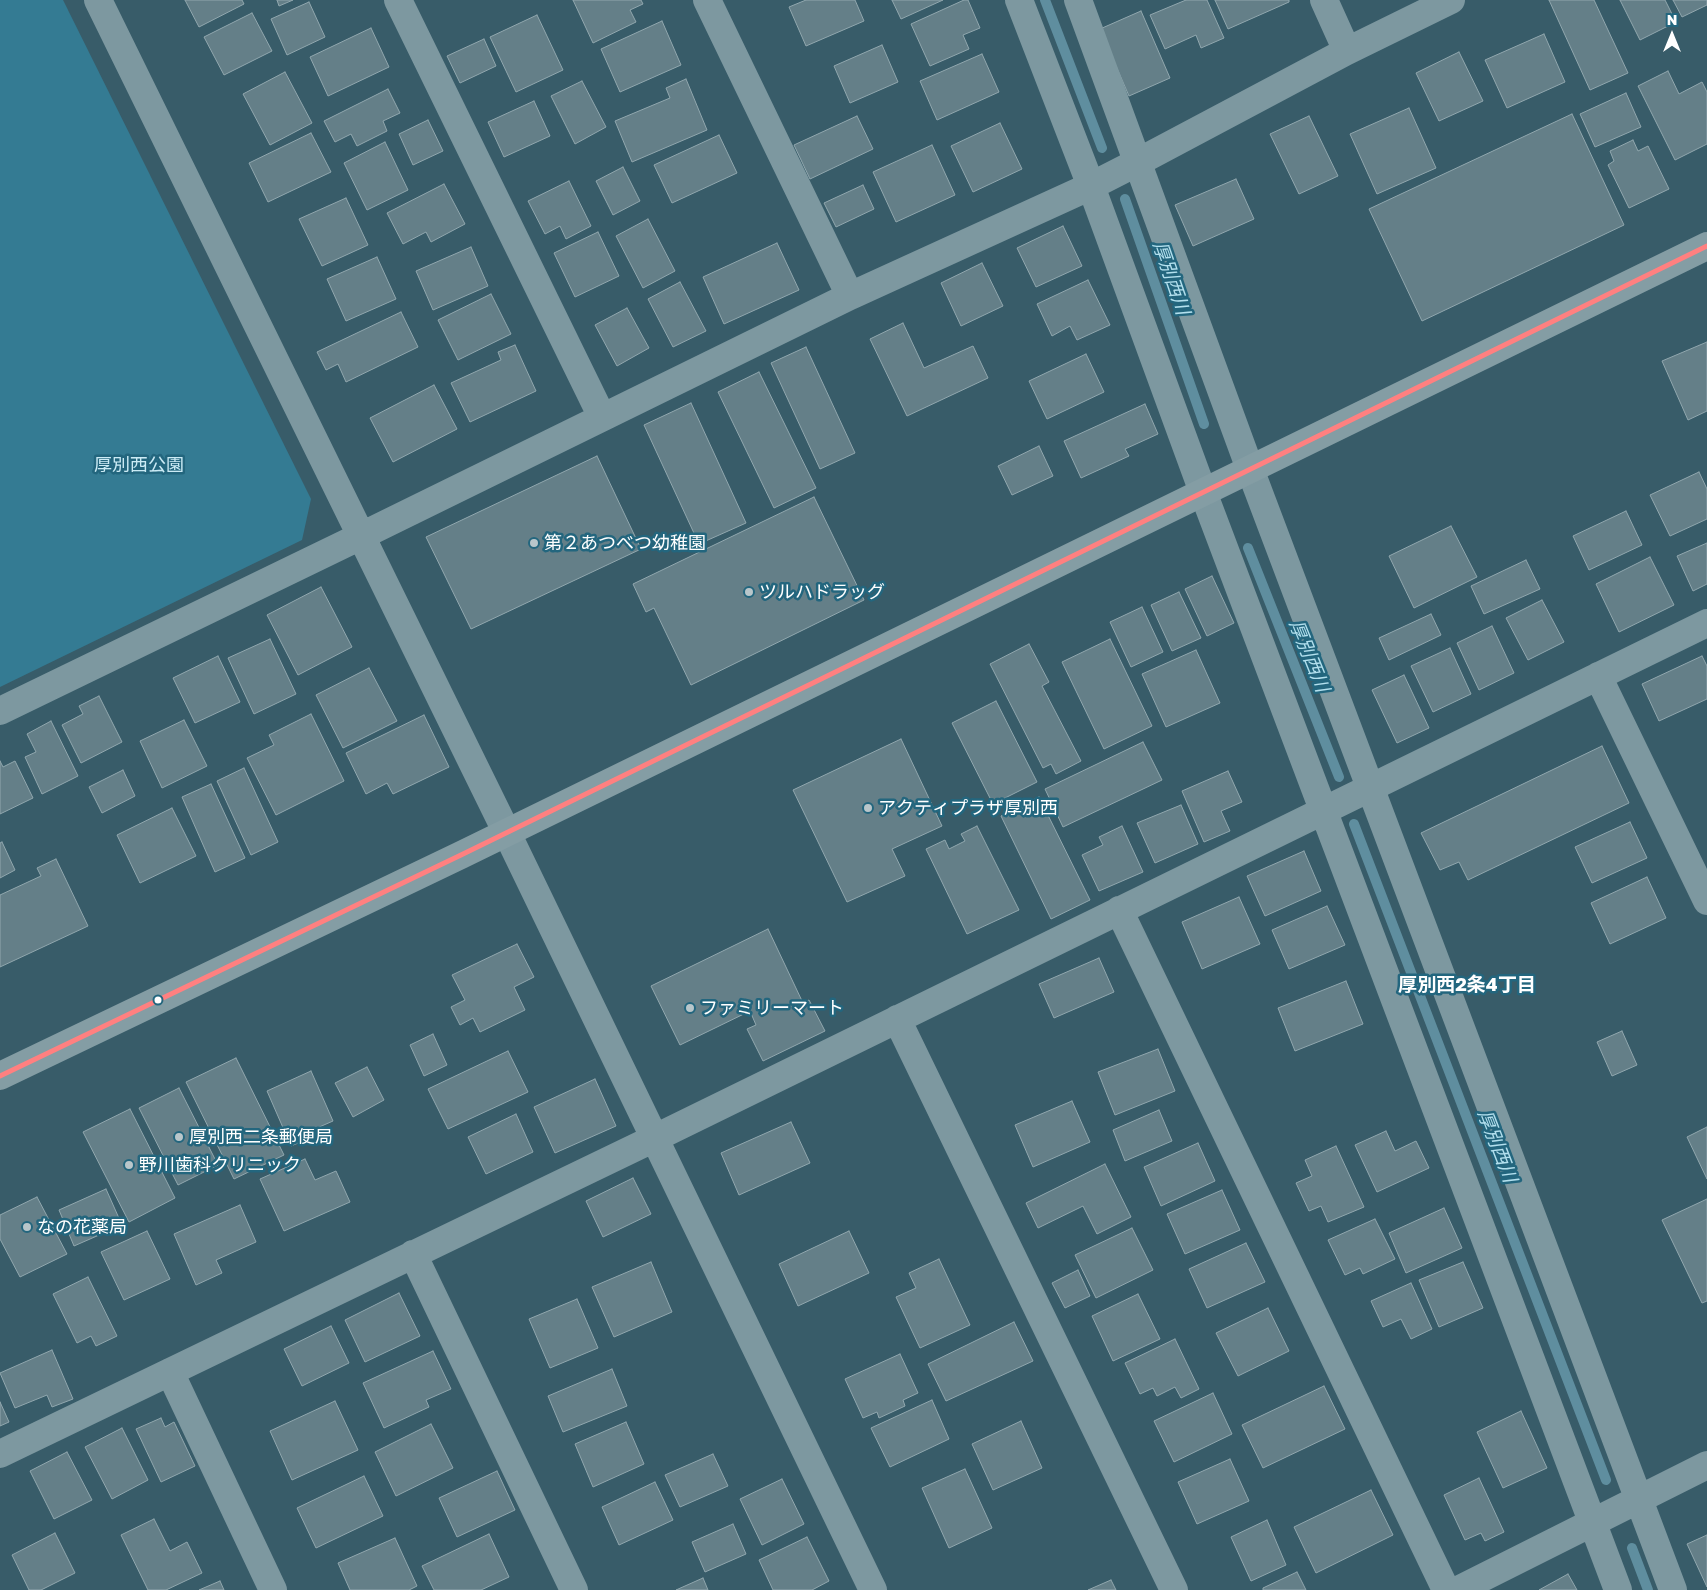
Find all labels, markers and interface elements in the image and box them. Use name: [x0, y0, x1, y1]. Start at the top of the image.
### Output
north arrow: [1647, 10, 1697, 60]
text: N: [1667, 11, 1677, 28]
water label: 厚別西川: [1148, 238, 1194, 318]
park label: 厚別西公園: [94, 454, 184, 476]
place label: 第２あつべつ幼稚園: [544, 532, 706, 554]
marker: 第２あつべつ幼稚園: [528, 537, 540, 549]
place label: ツルハドラッグ: [759, 581, 885, 603]
marker: ツルハドラッグ: [743, 586, 755, 598]
water label: 厚別西川: [1284, 616, 1334, 696]
place label: アクティプラザ厚別西: [878, 797, 1058, 819]
marker: アクティプラザ厚別西: [862, 802, 874, 814]
district label: 厚別西2条4丁目: [1398, 974, 1536, 996]
unlabelled marker: [153, 995, 163, 1005]
place label: ファミリーマート: [700, 997, 844, 1019]
marker: ファミリーマート: [684, 1002, 696, 1014]
water label: 厚別西川: [1473, 1106, 1521, 1186]
place label: 厚別西二条郵便局: [189, 1126, 333, 1148]
marker: 厚別西二条郵便局: [173, 1131, 185, 1143]
place label: 野川歯科クリニック: [139, 1154, 301, 1176]
marker: 野川歯科クリニック: [123, 1159, 135, 1171]
place label: なの花薬局: [37, 1216, 127, 1238]
marker: なの花薬局: [21, 1221, 33, 1233]

